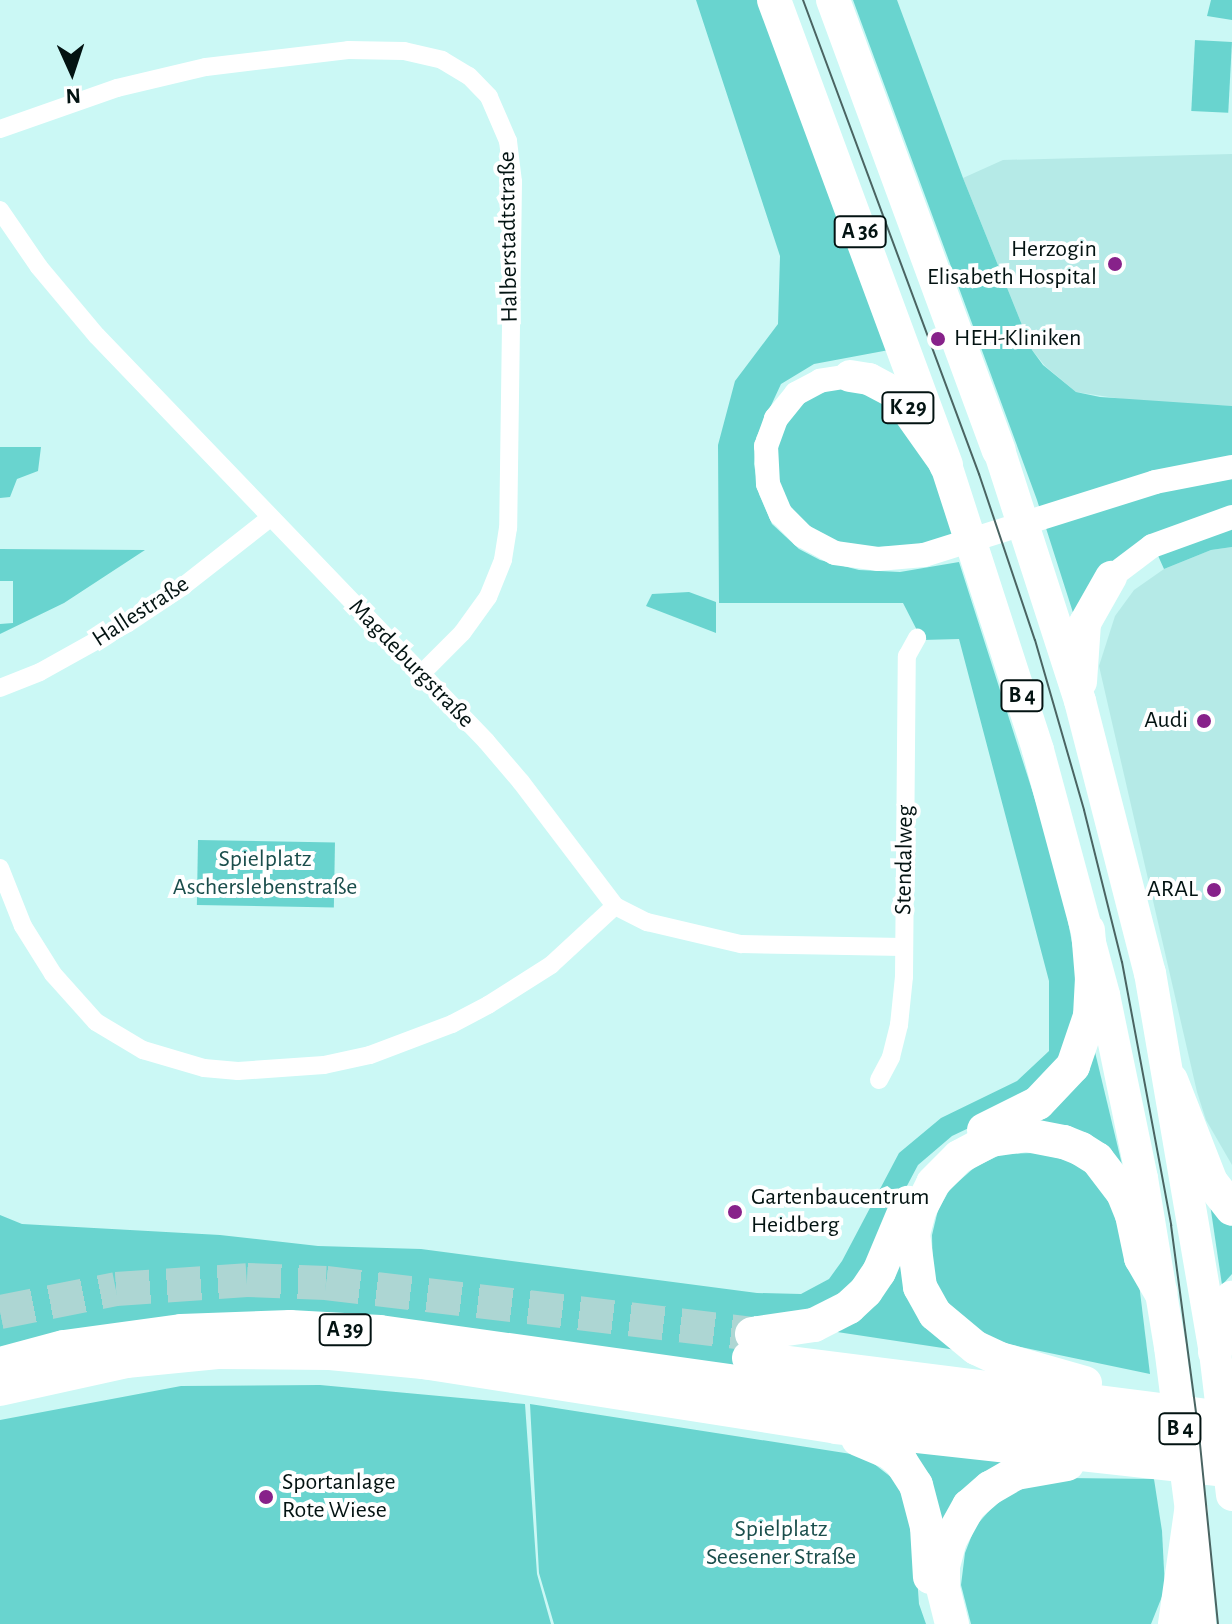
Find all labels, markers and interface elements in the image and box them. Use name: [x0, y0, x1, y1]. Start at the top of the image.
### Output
north arrow: [32, 32, 112, 112]
text: N: [65, 85, 81, 107]
street label: Halberstadtstraße: [493, 151, 525, 323]
road number: A 36: [832, 214, 888, 250]
place label: Herzogin Elisabeth Hospital: [927, 236, 1097, 292]
marker: Herzogin Elisabeth Hospital: [1104, 253, 1126, 275]
place label: HEH-Kliniken: [954, 325, 1081, 353]
marker: HEH-Kliniken: [929, 330, 947, 348]
road number: K 29: [880, 390, 936, 426]
street label: Hallestraße: [87, 570, 195, 654]
street label: Magdeburgstraße: [342, 593, 480, 735]
road number: B 4: [1000, 678, 1044, 714]
place label: Audi: [1144, 707, 1188, 735]
marker: Audi: [1195, 712, 1213, 730]
street label: Stendalweg: [890, 805, 920, 915]
park label: Spielplatz Ascherslebenstraße: [173, 846, 357, 902]
place label: ARAL: [1147, 876, 1198, 904]
marker: ARAL: [1205, 881, 1223, 899]
place label: Gartenbaucentrum Heidberg: [751, 1184, 929, 1240]
marker: Gartenbaucentrum Heidberg: [726, 1203, 744, 1221]
road number: A 39: [317, 1312, 373, 1348]
road number: B 4: [1158, 1411, 1202, 1447]
place label: Sportanlage Rote Wiese: [282, 1469, 395, 1525]
marker: Sportanlage Rote Wiese: [257, 1488, 275, 1506]
park label: Spielplatz Seesener Straße: [706, 1516, 856, 1572]

